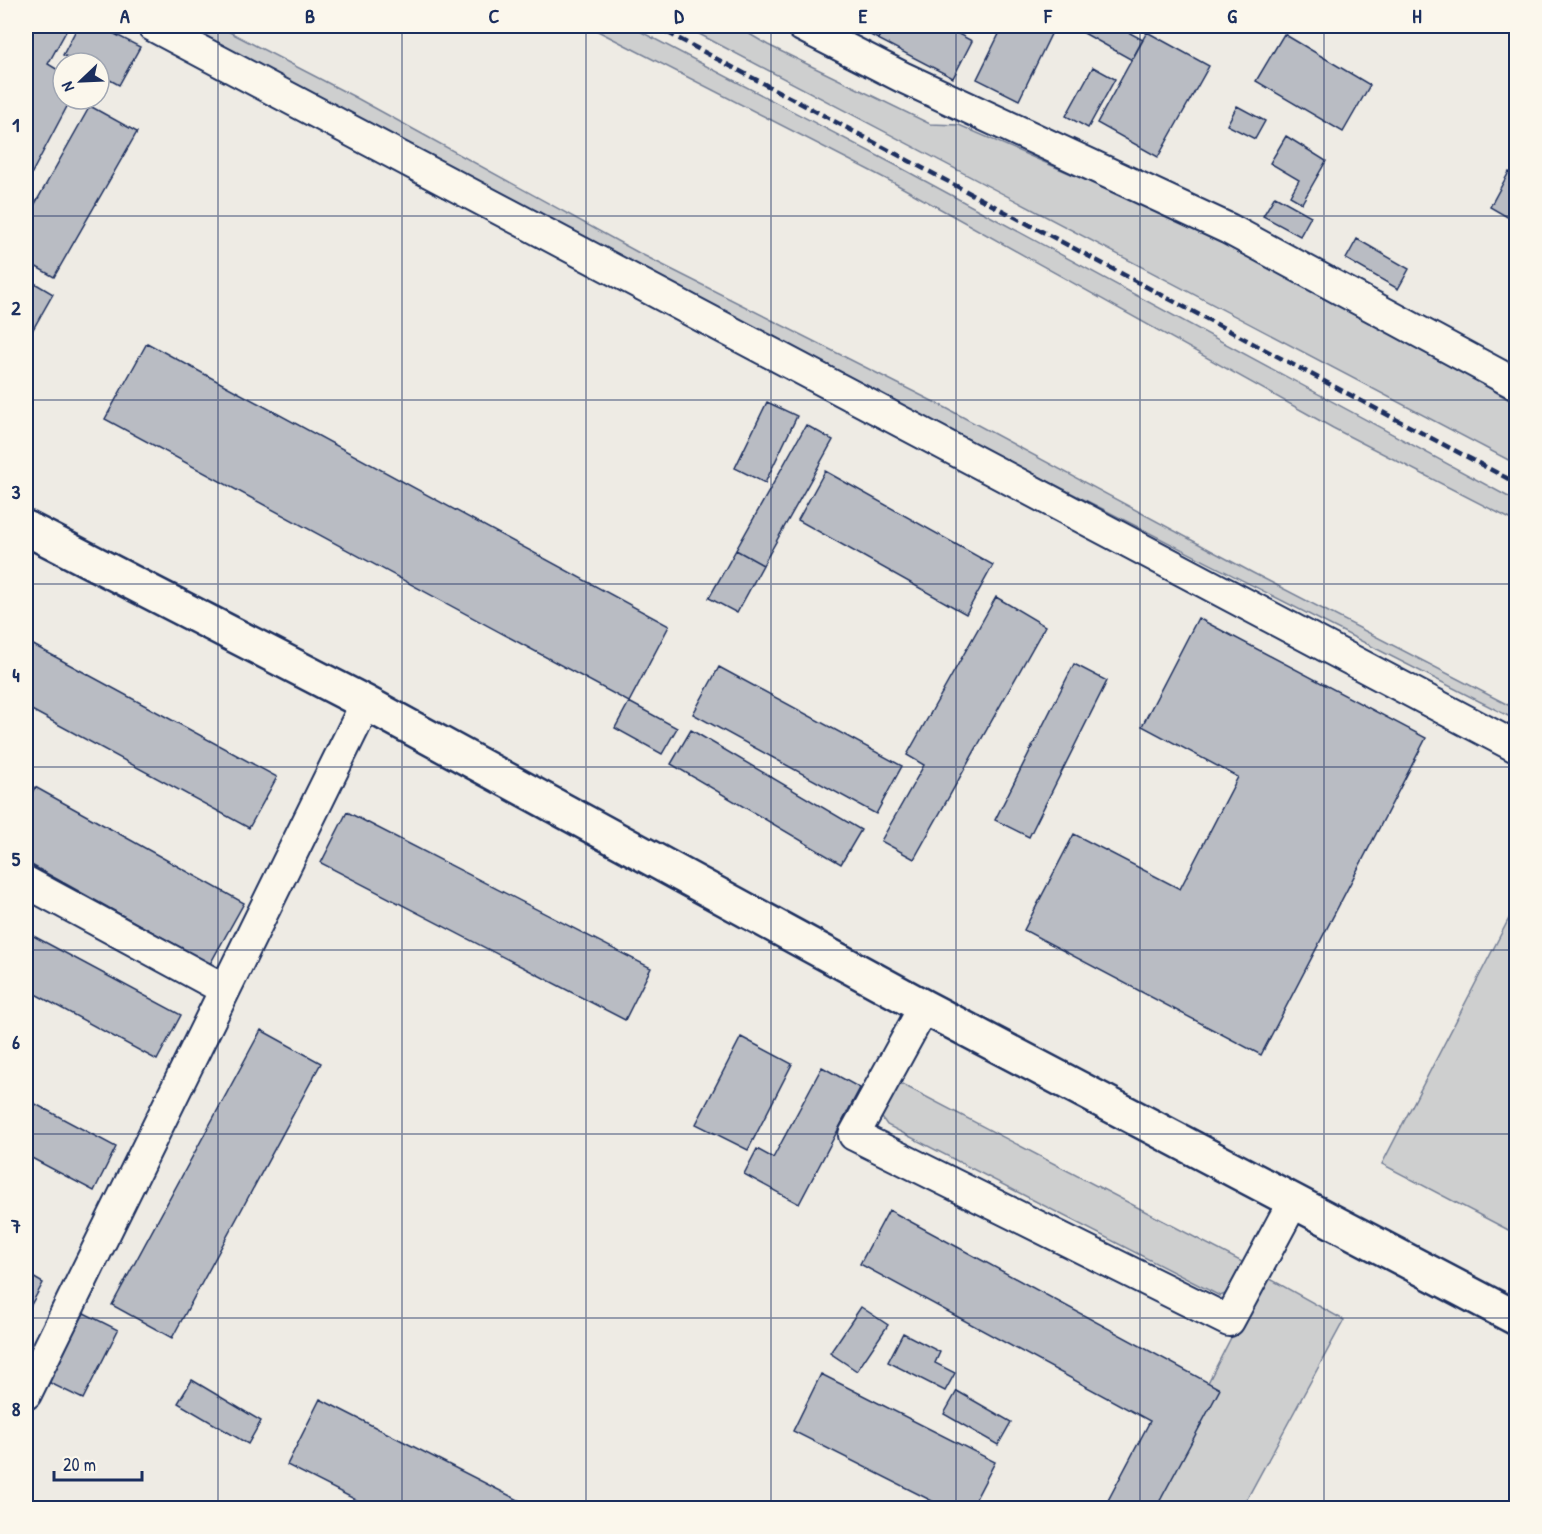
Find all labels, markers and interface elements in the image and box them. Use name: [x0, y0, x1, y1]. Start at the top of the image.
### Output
text: A: [120, 2, 130, 29]
text: B: [305, 2, 315, 29]
text: C: [489, 2, 500, 29]
text: D: [674, 2, 684, 29]
text: E: [859, 2, 868, 29]
text: F: [1043, 2, 1053, 29]
text: G: [1227, 2, 1237, 29]
text: H: [1412, 2, 1422, 29]
north arrow: [51, 51, 111, 111]
text: N: [55, 78, 79, 95]
text: 1: [12, 111, 20, 138]
text: 2: [11, 294, 21, 321]
text: 3: [12, 478, 21, 505]
text: 4: [12, 661, 20, 688]
text: 5: [12, 845, 21, 872]
text: 6: [12, 1028, 20, 1055]
text: 7: [10, 1212, 21, 1239]
text: 8: [12, 1395, 21, 1422]
scale bar: [54, 1444, 142, 1482]
text: 20 m: [63, 1452, 96, 1477]

